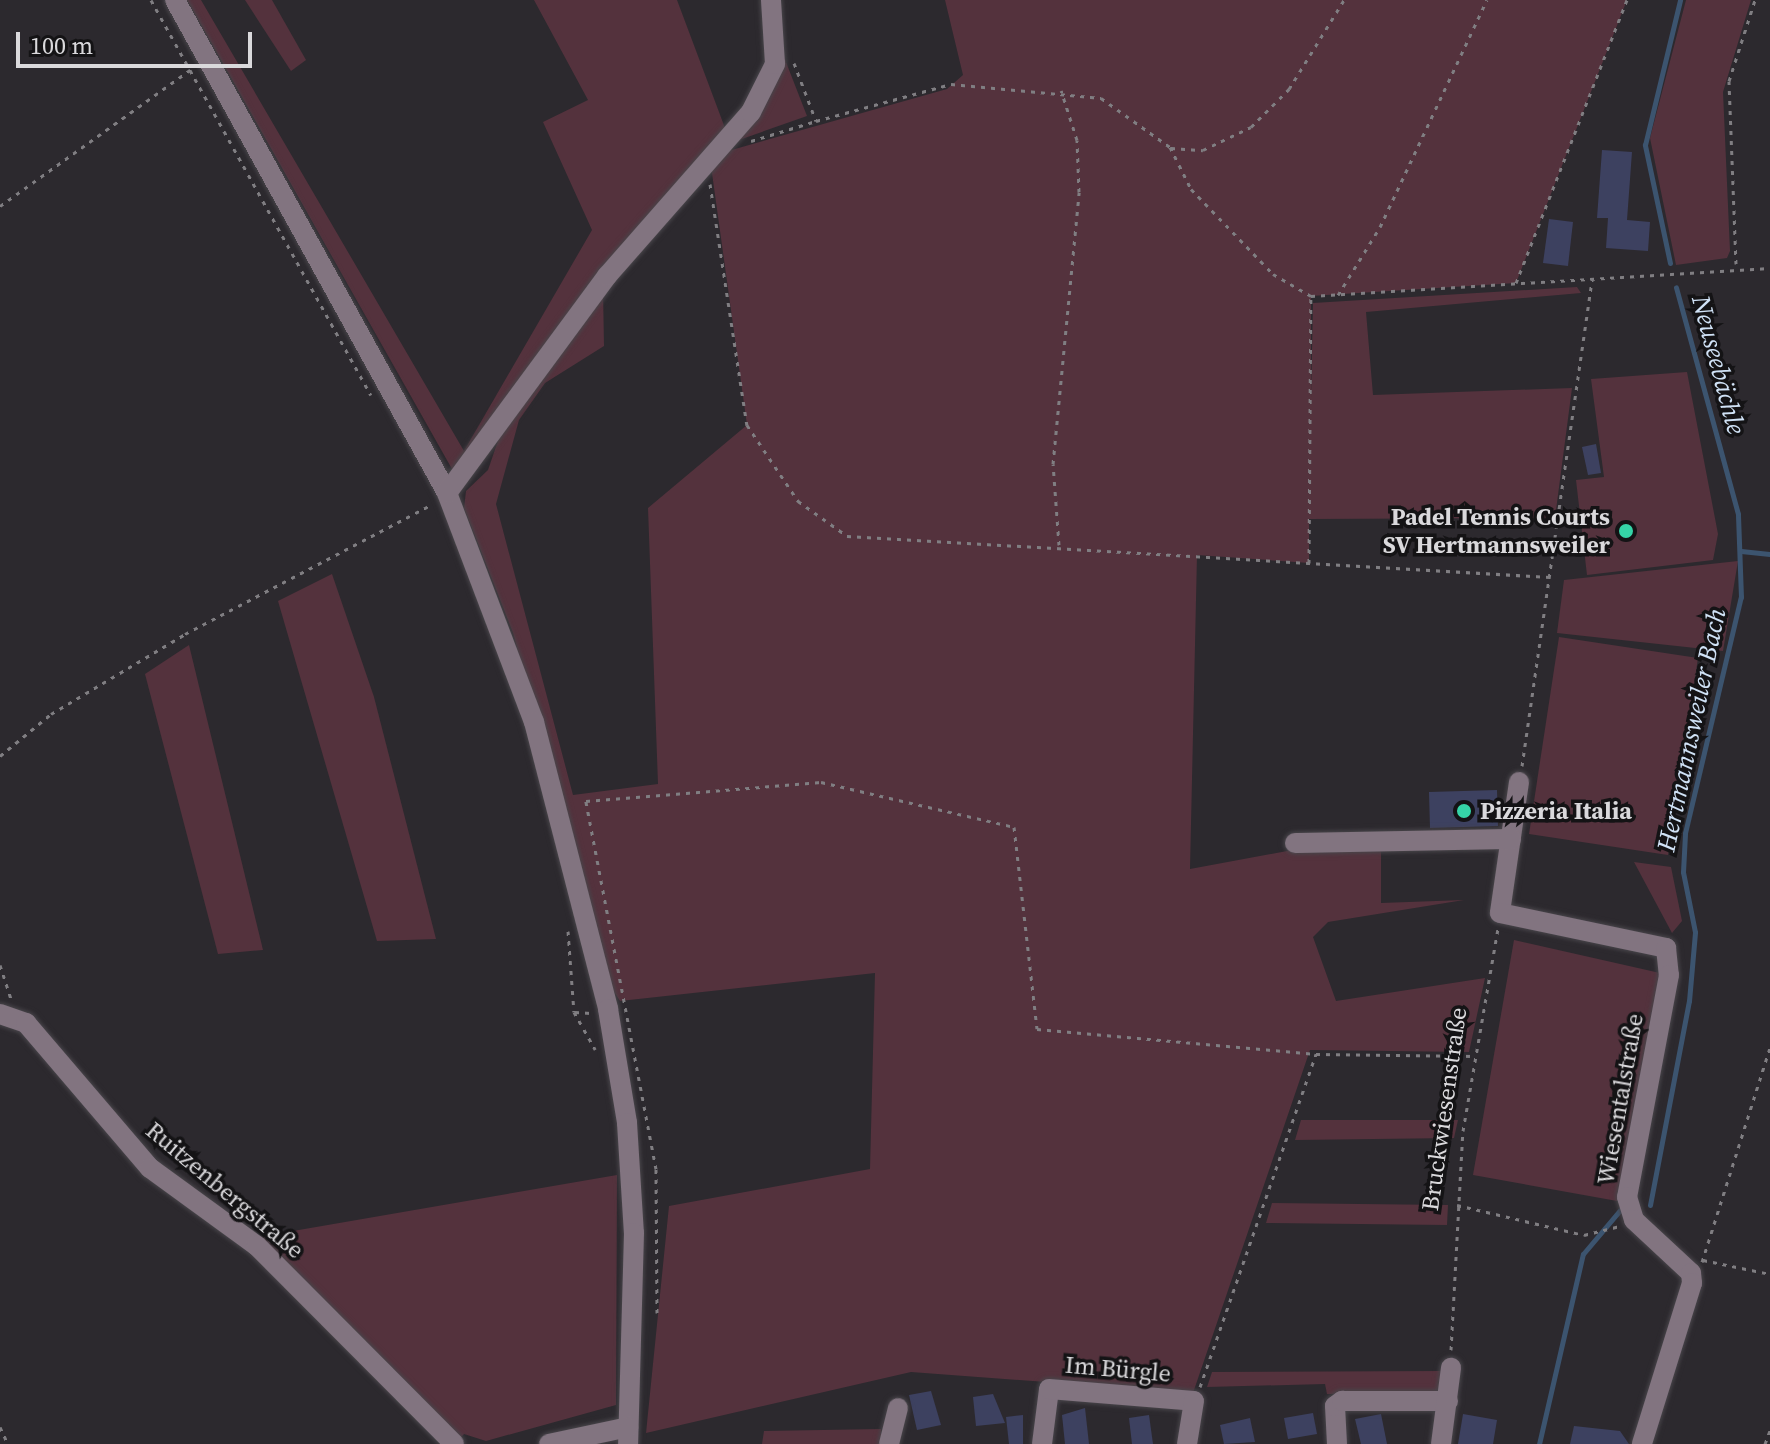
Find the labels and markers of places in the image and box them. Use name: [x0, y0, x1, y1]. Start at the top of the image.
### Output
place label: Padel Tennis Courts SV Hertmannsweiler: [1382, 503, 1610, 559]
marker: Padel Tennis Courts SV Hertmannsweiler: [1617, 522, 1635, 540]
place label: Pizzeria Italia: [1480, 797, 1632, 825]
marker: Pizzeria Italia: [1455, 802, 1473, 820]

